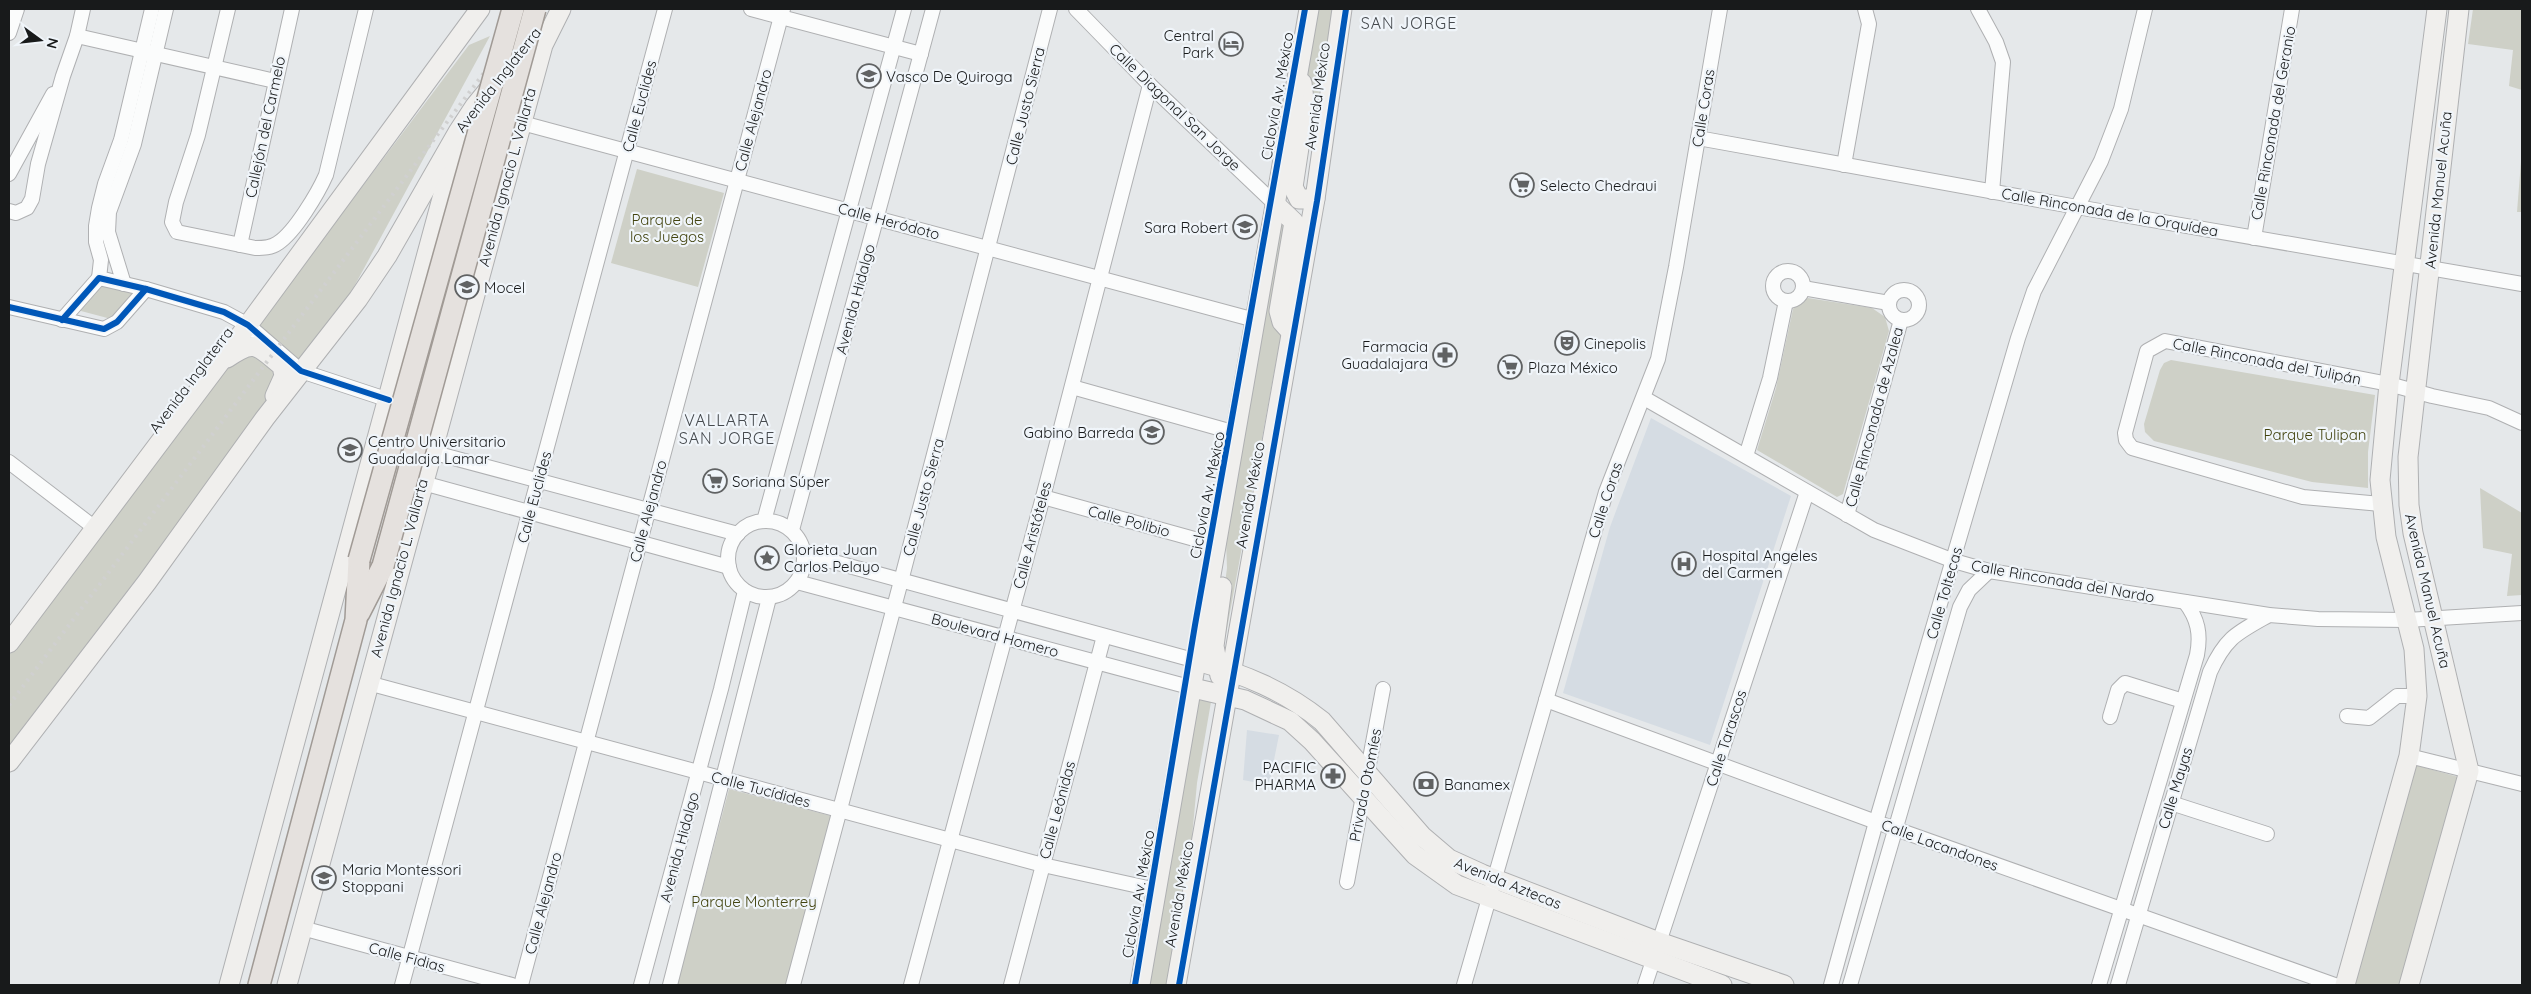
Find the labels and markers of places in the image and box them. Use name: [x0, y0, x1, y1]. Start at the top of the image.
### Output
place label: Central Park: [1164, 26, 1214, 62]
hotel icon: Central Park: [1218, 31, 1244, 57]
school or university icon: Vasco De Quiroga: [856, 63, 882, 89]
place label: Vasco De Quiroga: [886, 67, 1013, 86]
supermarket icon: Selecto Chedraui: [1509, 172, 1535, 198]
place label: Selecto Chedraui: [1540, 176, 1657, 195]
school or university icon: Sara Robert: [1232, 214, 1258, 240]
place label: Sara Robert: [1144, 218, 1228, 237]
school or university icon: Mocel: [454, 274, 480, 300]
place label: Mocel: [484, 278, 525, 297]
theatre icon: Cinepolis: [1554, 330, 1580, 356]
place label: Cinepolis: [1584, 334, 1646, 353]
place label: Farmacia Guadalajara: [1341, 337, 1428, 373]
pharmacy icon: Farmacia Guadalajara: [1432, 342, 1458, 368]
supermarket icon: Plaza México: [1497, 354, 1523, 380]
place label: Plaza México: [1528, 358, 1618, 377]
school or university icon: Gabino Barreda: [1139, 419, 1165, 445]
place label: Gabino Barreda: [1023, 423, 1134, 442]
place label: Centro Universitario Guadalaja Lamar: [368, 432, 506, 468]
school or university icon: Centro Universitario Guadalaja Lamar: [337, 437, 363, 463]
supermarket icon: Soriana Súper: [702, 468, 728, 494]
place label: Soriana Súper: [732, 472, 830, 491]
place label: Glorieta Juan Carlos Pelayo: [784, 540, 879, 576]
place icon: Glorieta Juan Carlos Pelayo: [754, 545, 780, 571]
place label: Hospital Angeles del Carmen: [1702, 546, 1818, 582]
hospital icon: Hospital Angeles del Carmen: [1671, 551, 1697, 577]
place label: PACIFIC PHARMA: [1254, 758, 1316, 794]
pharmacy icon: PACIFIC PHARMA: [1320, 763, 1346, 789]
bank icon: Banamex: [1413, 771, 1439, 797]
place label: Banamex: [1444, 775, 1510, 794]
place label: Maria Montessori Stoppani: [342, 860, 461, 896]
school or university icon: Maria Montessori Stoppani: [311, 865, 337, 891]

